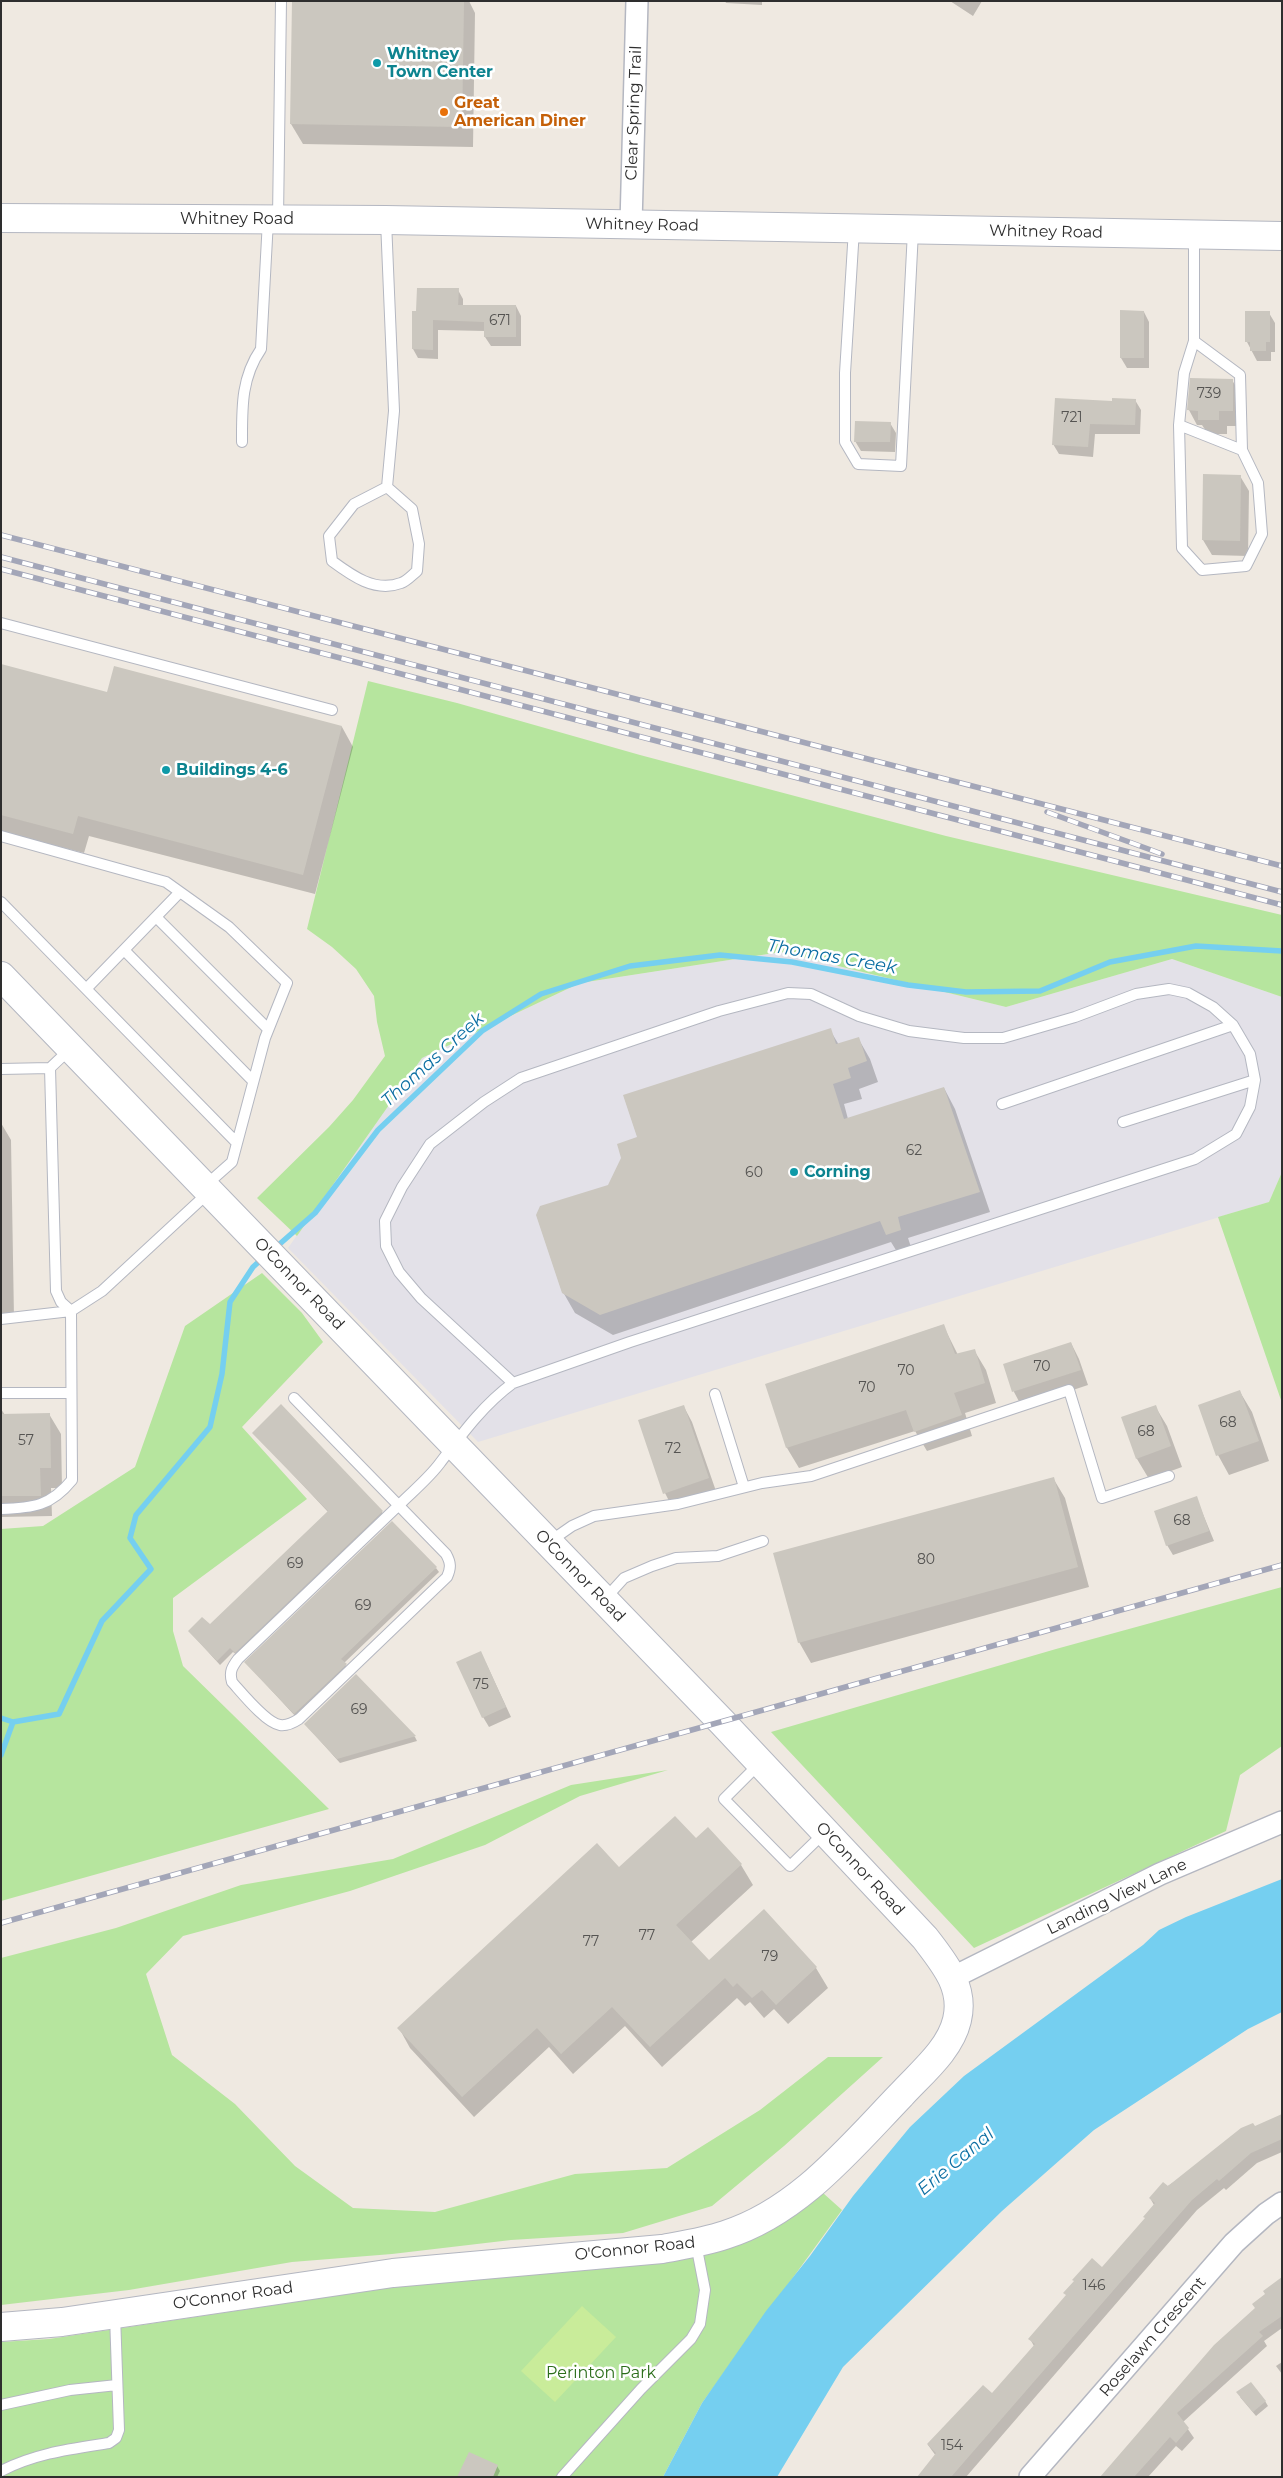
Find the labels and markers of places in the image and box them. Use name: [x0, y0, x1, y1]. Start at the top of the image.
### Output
place label: Whitney Town Center: [387, 44, 493, 82]
marker: Whitney Town Center: [371, 57, 383, 69]
place label: Great American Diner: [454, 93, 586, 131]
marker: Great American Diner: [438, 106, 450, 118]
place label: Buildings 4-6: [176, 760, 288, 780]
marker: Buildings 4-6: [160, 764, 172, 776]
place label: Corning: [804, 1162, 871, 1182]
marker: Corning: [788, 1166, 800, 1178]

